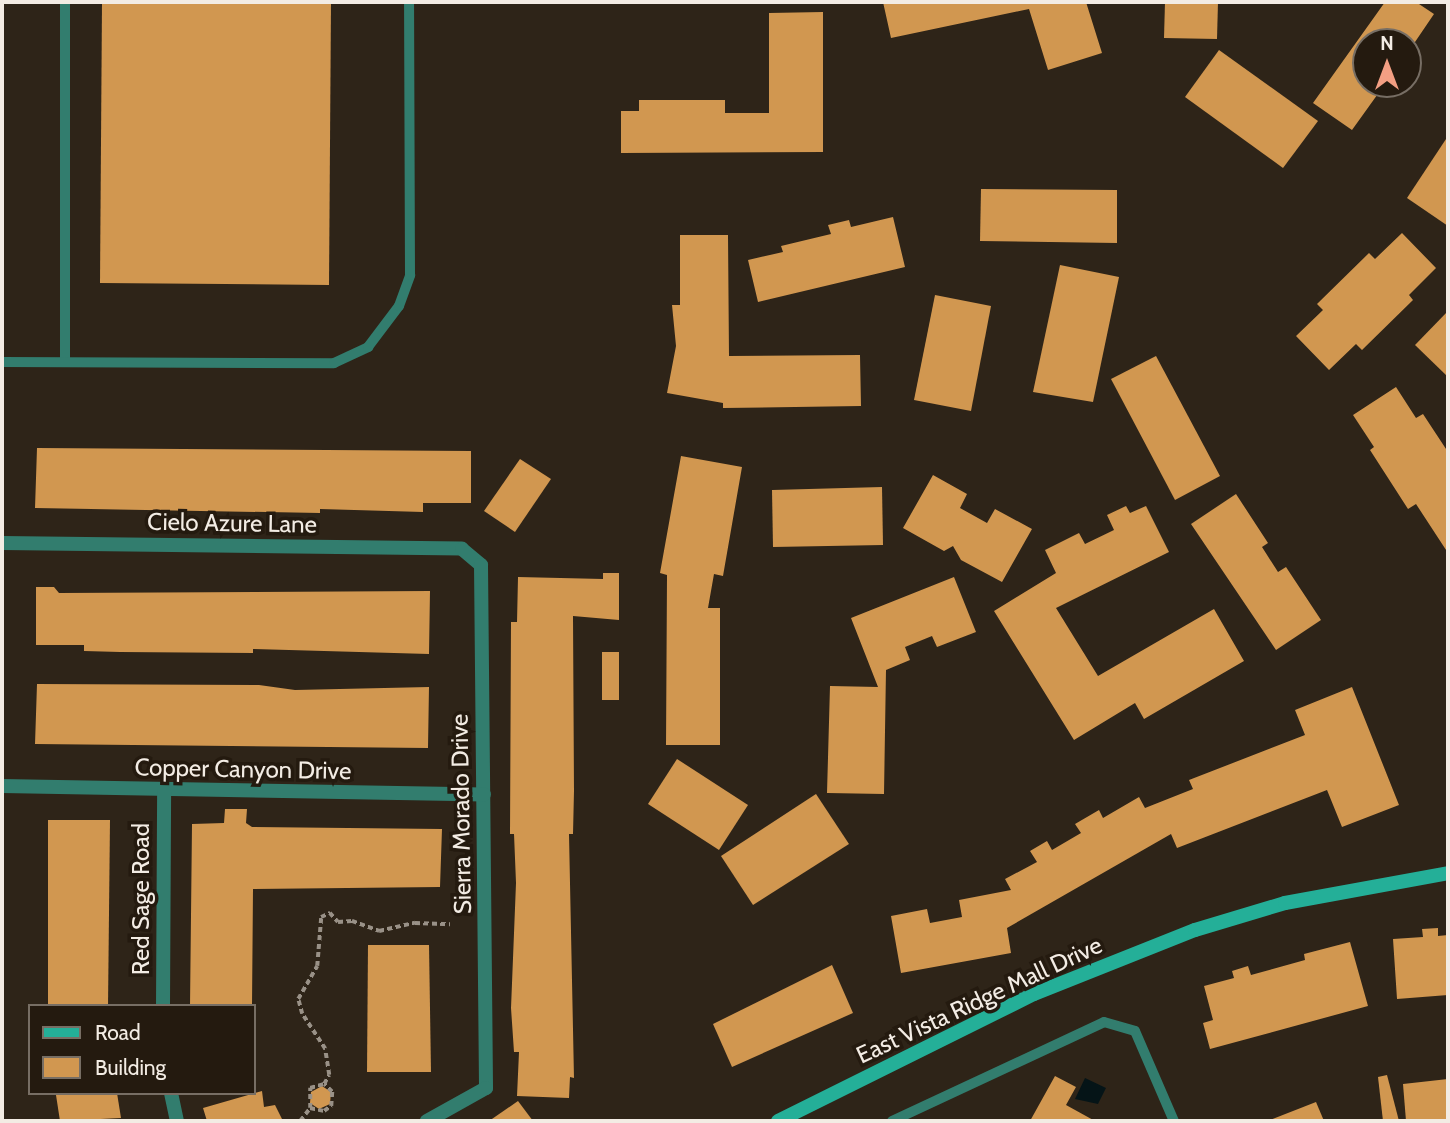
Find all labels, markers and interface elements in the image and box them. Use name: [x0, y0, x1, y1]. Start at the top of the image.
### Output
north arrow: [1352, 28, 1422, 98]
text: N: [1380, 32, 1394, 55]
street label: Cielo Azure Lane: [147, 507, 317, 539]
street label: Sierra Morado Drive: [445, 714, 477, 914]
street label: Copper Canyon Drive: [134, 753, 352, 785]
street label: Red Sage Road: [127, 823, 155, 975]
street label: East Vista Ridge Mall Drive: [852, 930, 1106, 1070]
legend: [28, 1004, 256, 1095]
text: Road: [95, 1020, 141, 1045]
text: Building: [95, 1055, 166, 1080]

